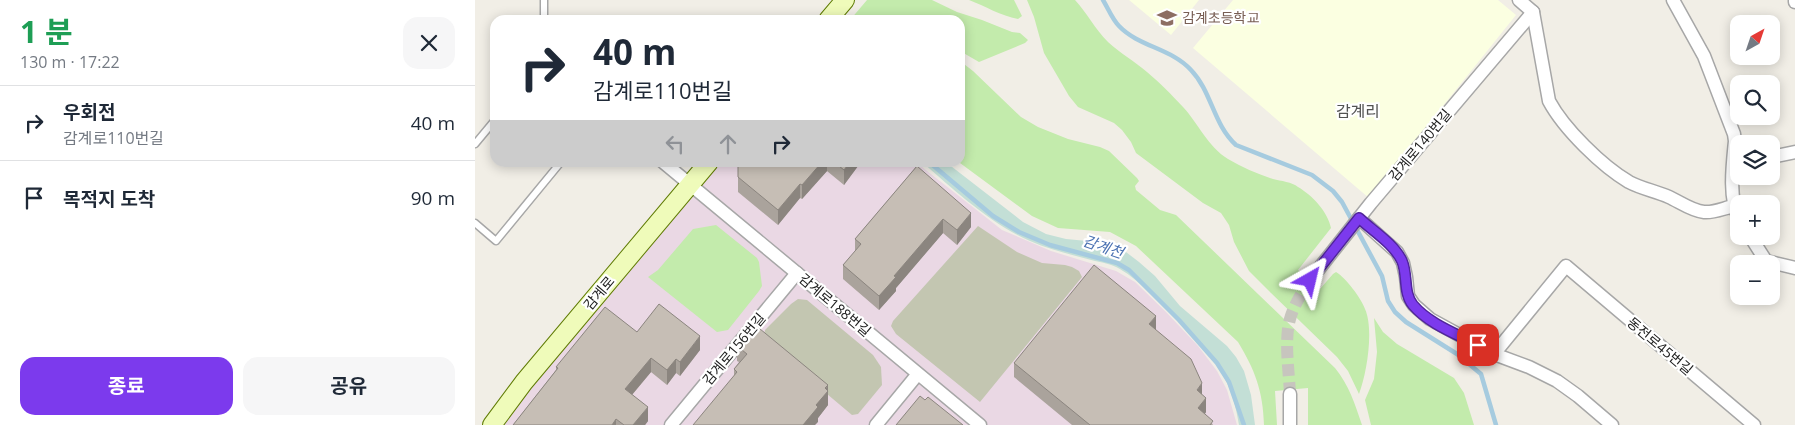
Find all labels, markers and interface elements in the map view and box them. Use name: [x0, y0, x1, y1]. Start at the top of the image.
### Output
school or university icon: 감계초등학교: [1156, 7, 1178, 29]
place label: 감계초등학교: [1182, 8, 1259, 27]
text: 1 분: [20, 11, 73, 52]
north arrow: [1730, 15, 1780, 65]
map controls: [1730, 15, 1780, 305]
button: close: [403, 17, 455, 69]
text: 40 m: [593, 28, 676, 75]
icon: right: [510, 35, 575, 100]
text: 130 m · 17:22: [20, 51, 120, 73]
text: 감계로110번길: [593, 75, 732, 105]
button: search: [1730, 75, 1780, 125]
text: 우회전: [63, 99, 115, 125]
district label: 감계리: [1336, 100, 1380, 122]
street label: 감계로140번길: [1384, 105, 1455, 185]
icon: right: [20, 109, 48, 137]
text: 40 m: [411, 110, 455, 136]
text: 감계로110번길: [63, 127, 164, 149]
icon: left: [661, 130, 689, 158]
icon: ahead: [714, 130, 742, 158]
icon: right: [767, 130, 795, 158]
button: layers: [1730, 135, 1780, 185]
icon: arrive: [20, 184, 48, 212]
text: 90 m: [411, 185, 455, 211]
text: 목적지 도착: [63, 186, 155, 212]
button: +: [1730, 195, 1780, 245]
water label: 감계천: [1080, 230, 1128, 263]
position arrow: [1283, 253, 1335, 305]
button: −: [1730, 255, 1780, 305]
street label: 감계로188번길: [795, 269, 875, 340]
street label: 감계로: [579, 272, 618, 314]
street label: 감계로156번길: [698, 309, 769, 389]
street label: 동전로45번길: [1623, 312, 1697, 379]
pin: [1457, 324, 1499, 366]
icon: arrive: [1464, 331, 1492, 359]
button: 종료: [20, 357, 233, 415]
button: 공유: [243, 357, 455, 415]

